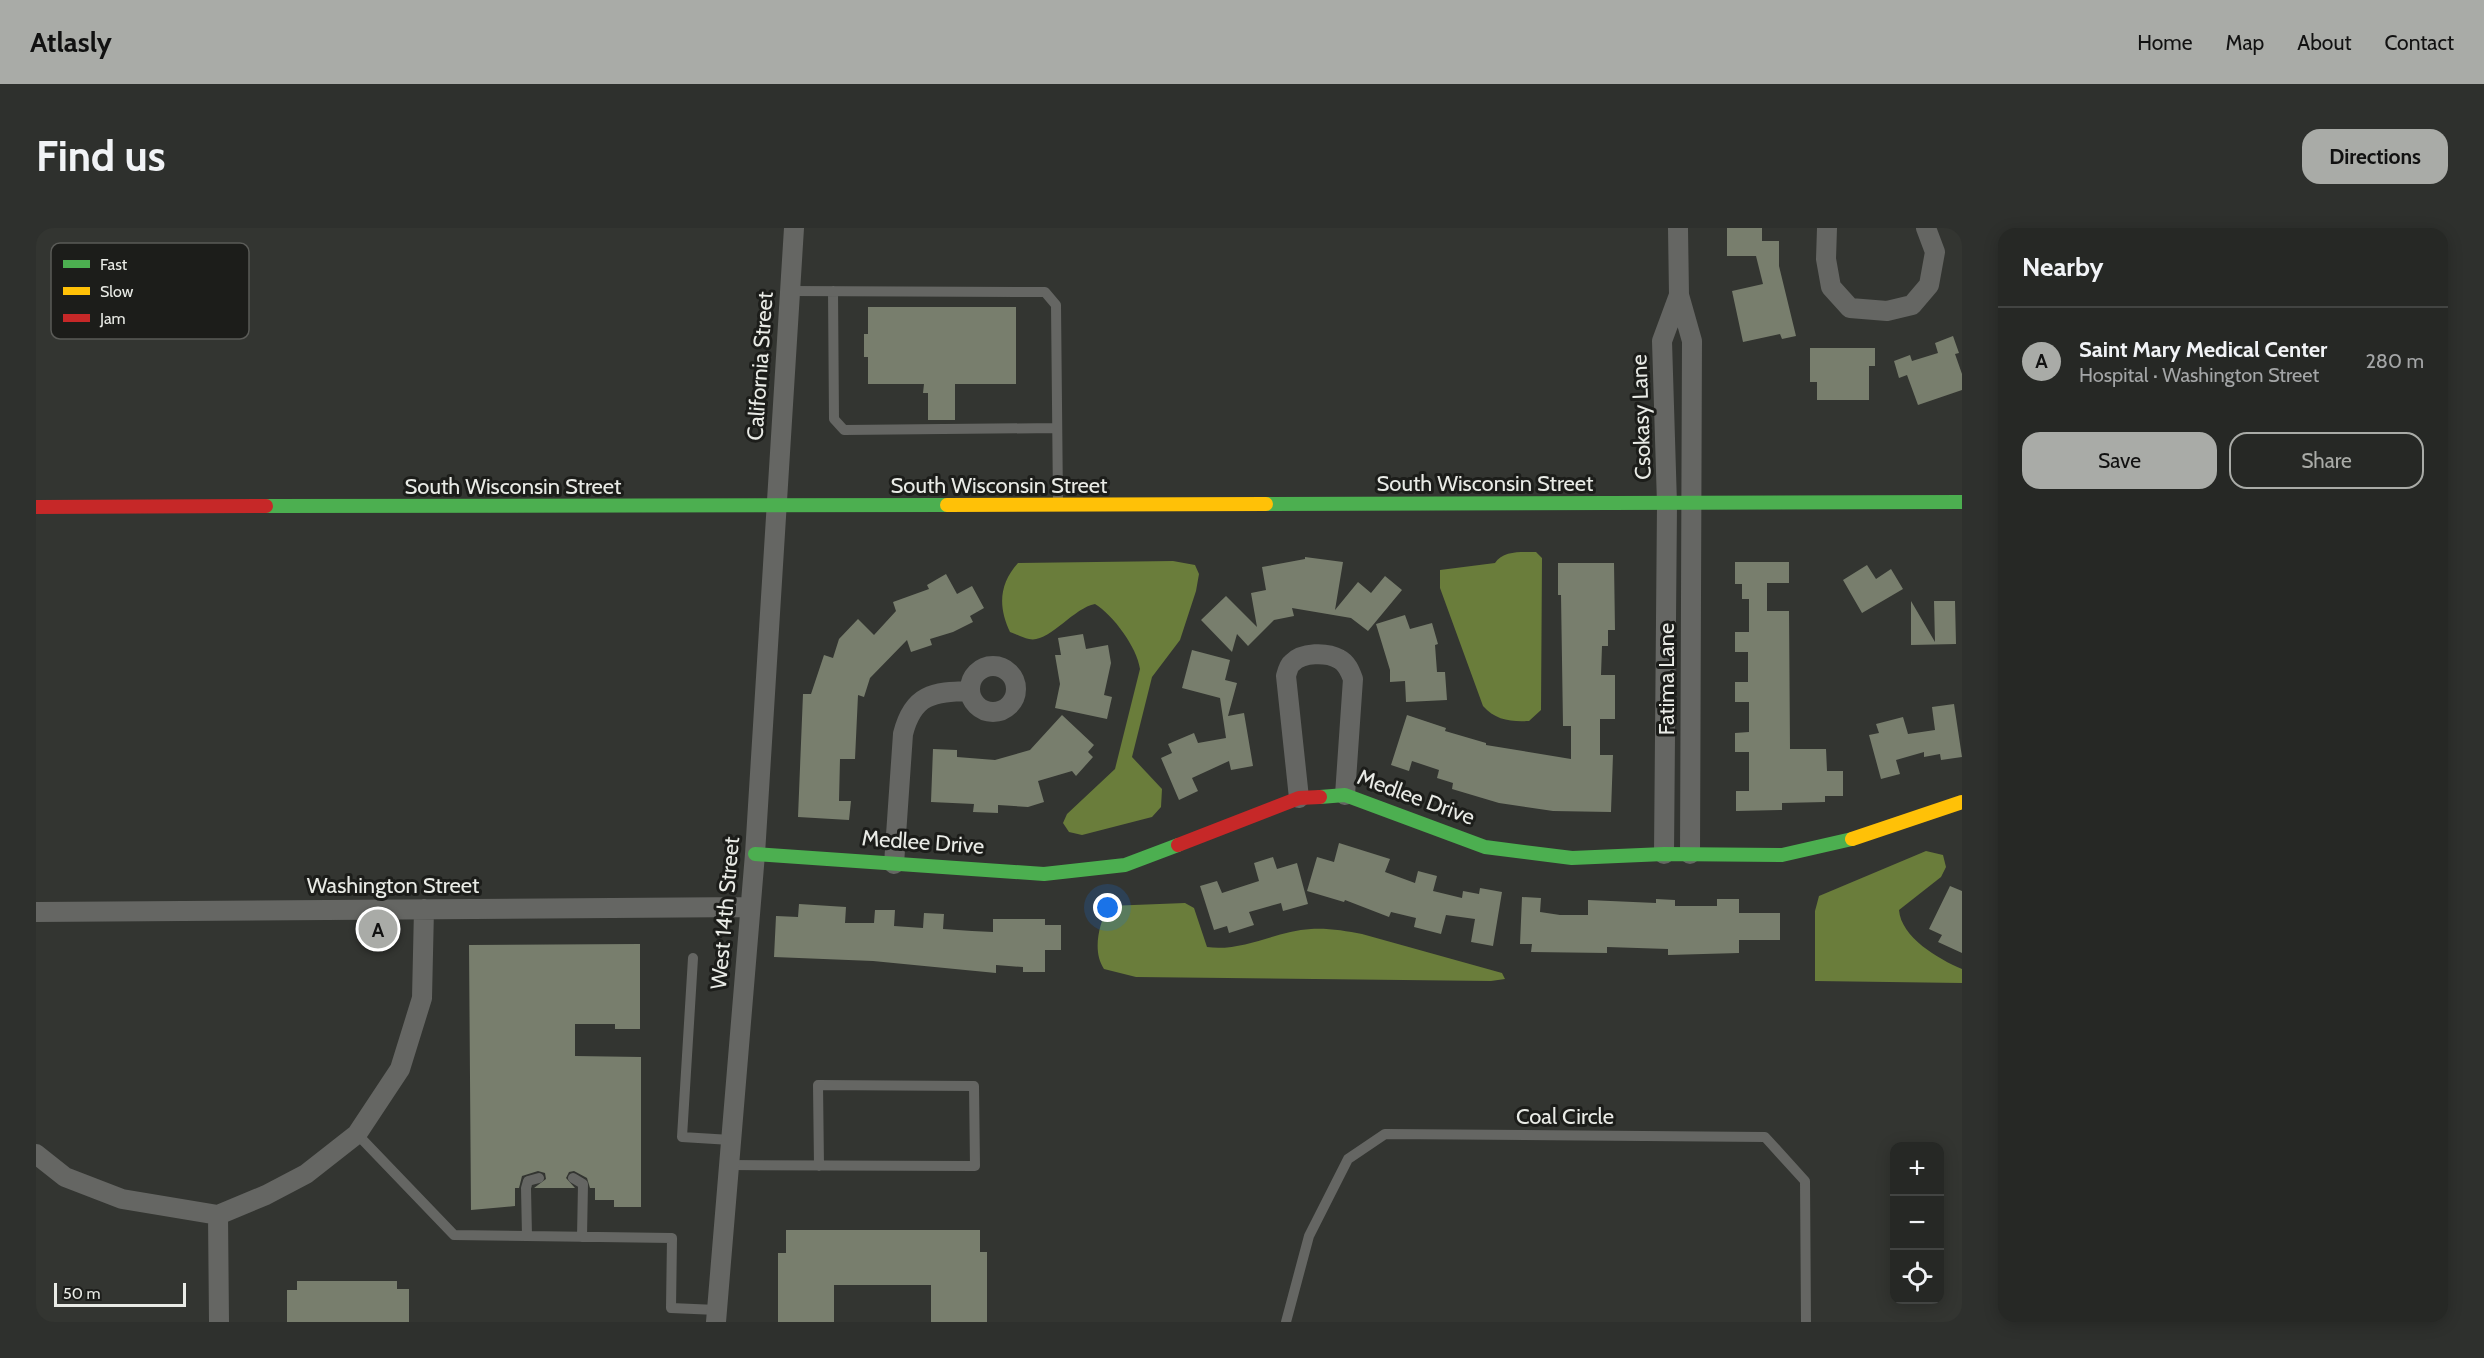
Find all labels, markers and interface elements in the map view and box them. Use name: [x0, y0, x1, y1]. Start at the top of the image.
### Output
text: Atlasly: [30, 25, 112, 59]
text: Home: [2137, 30, 2193, 55]
text: Map: [2226, 30, 2264, 55]
text: About: [2297, 30, 2351, 55]
text: Contact: [2384, 30, 2454, 55]
button: Directions: [2302, 129, 2448, 184]
text: Find us: [36, 130, 165, 182]
legend: [51, 243, 249, 339]
text: Nearby: [2022, 251, 2103, 283]
text: Fast: [100, 255, 128, 274]
text: Slow: [100, 282, 134, 301]
street label: California Street: [741, 290, 779, 441]
text: Jam: [99, 309, 126, 328]
text: Saint Mary Medical Center: [2079, 336, 2327, 363]
text: A: [2035, 349, 2048, 373]
text: 280 m: [2365, 349, 2424, 373]
street label: Csokasy Lane: [1625, 354, 1657, 480]
text: Hospital · Washington Street: [2079, 363, 2319, 387]
button: Save: [2022, 432, 2217, 489]
button: Share: [2229, 432, 2424, 489]
street label: South Wisconsin Street: [1376, 470, 1594, 497]
street label: South Wisconsin Street: [890, 472, 1108, 499]
street label: South Wisconsin Street: [404, 473, 622, 500]
street label: Fatima Lane: [1653, 623, 1680, 735]
street label: Medlee Drive: [1354, 763, 1478, 831]
street label: Medlee Drive: [861, 824, 985, 860]
street label: West 14th Street: [705, 835, 745, 991]
street label: Washington Street: [307, 872, 480, 899]
your location: [1093, 893, 1122, 922]
pin: A: [358, 906, 398, 952]
street label: Coal Circle: [1516, 1103, 1614, 1130]
map controls: [1890, 1142, 1944, 1304]
button: +: [1890, 1142, 1944, 1196]
button: −: [1890, 1196, 1944, 1250]
button: locate: [1890, 1250, 1944, 1304]
scale bar: [54, 1280, 186, 1308]
text: 50 m: [63, 1284, 100, 1303]

